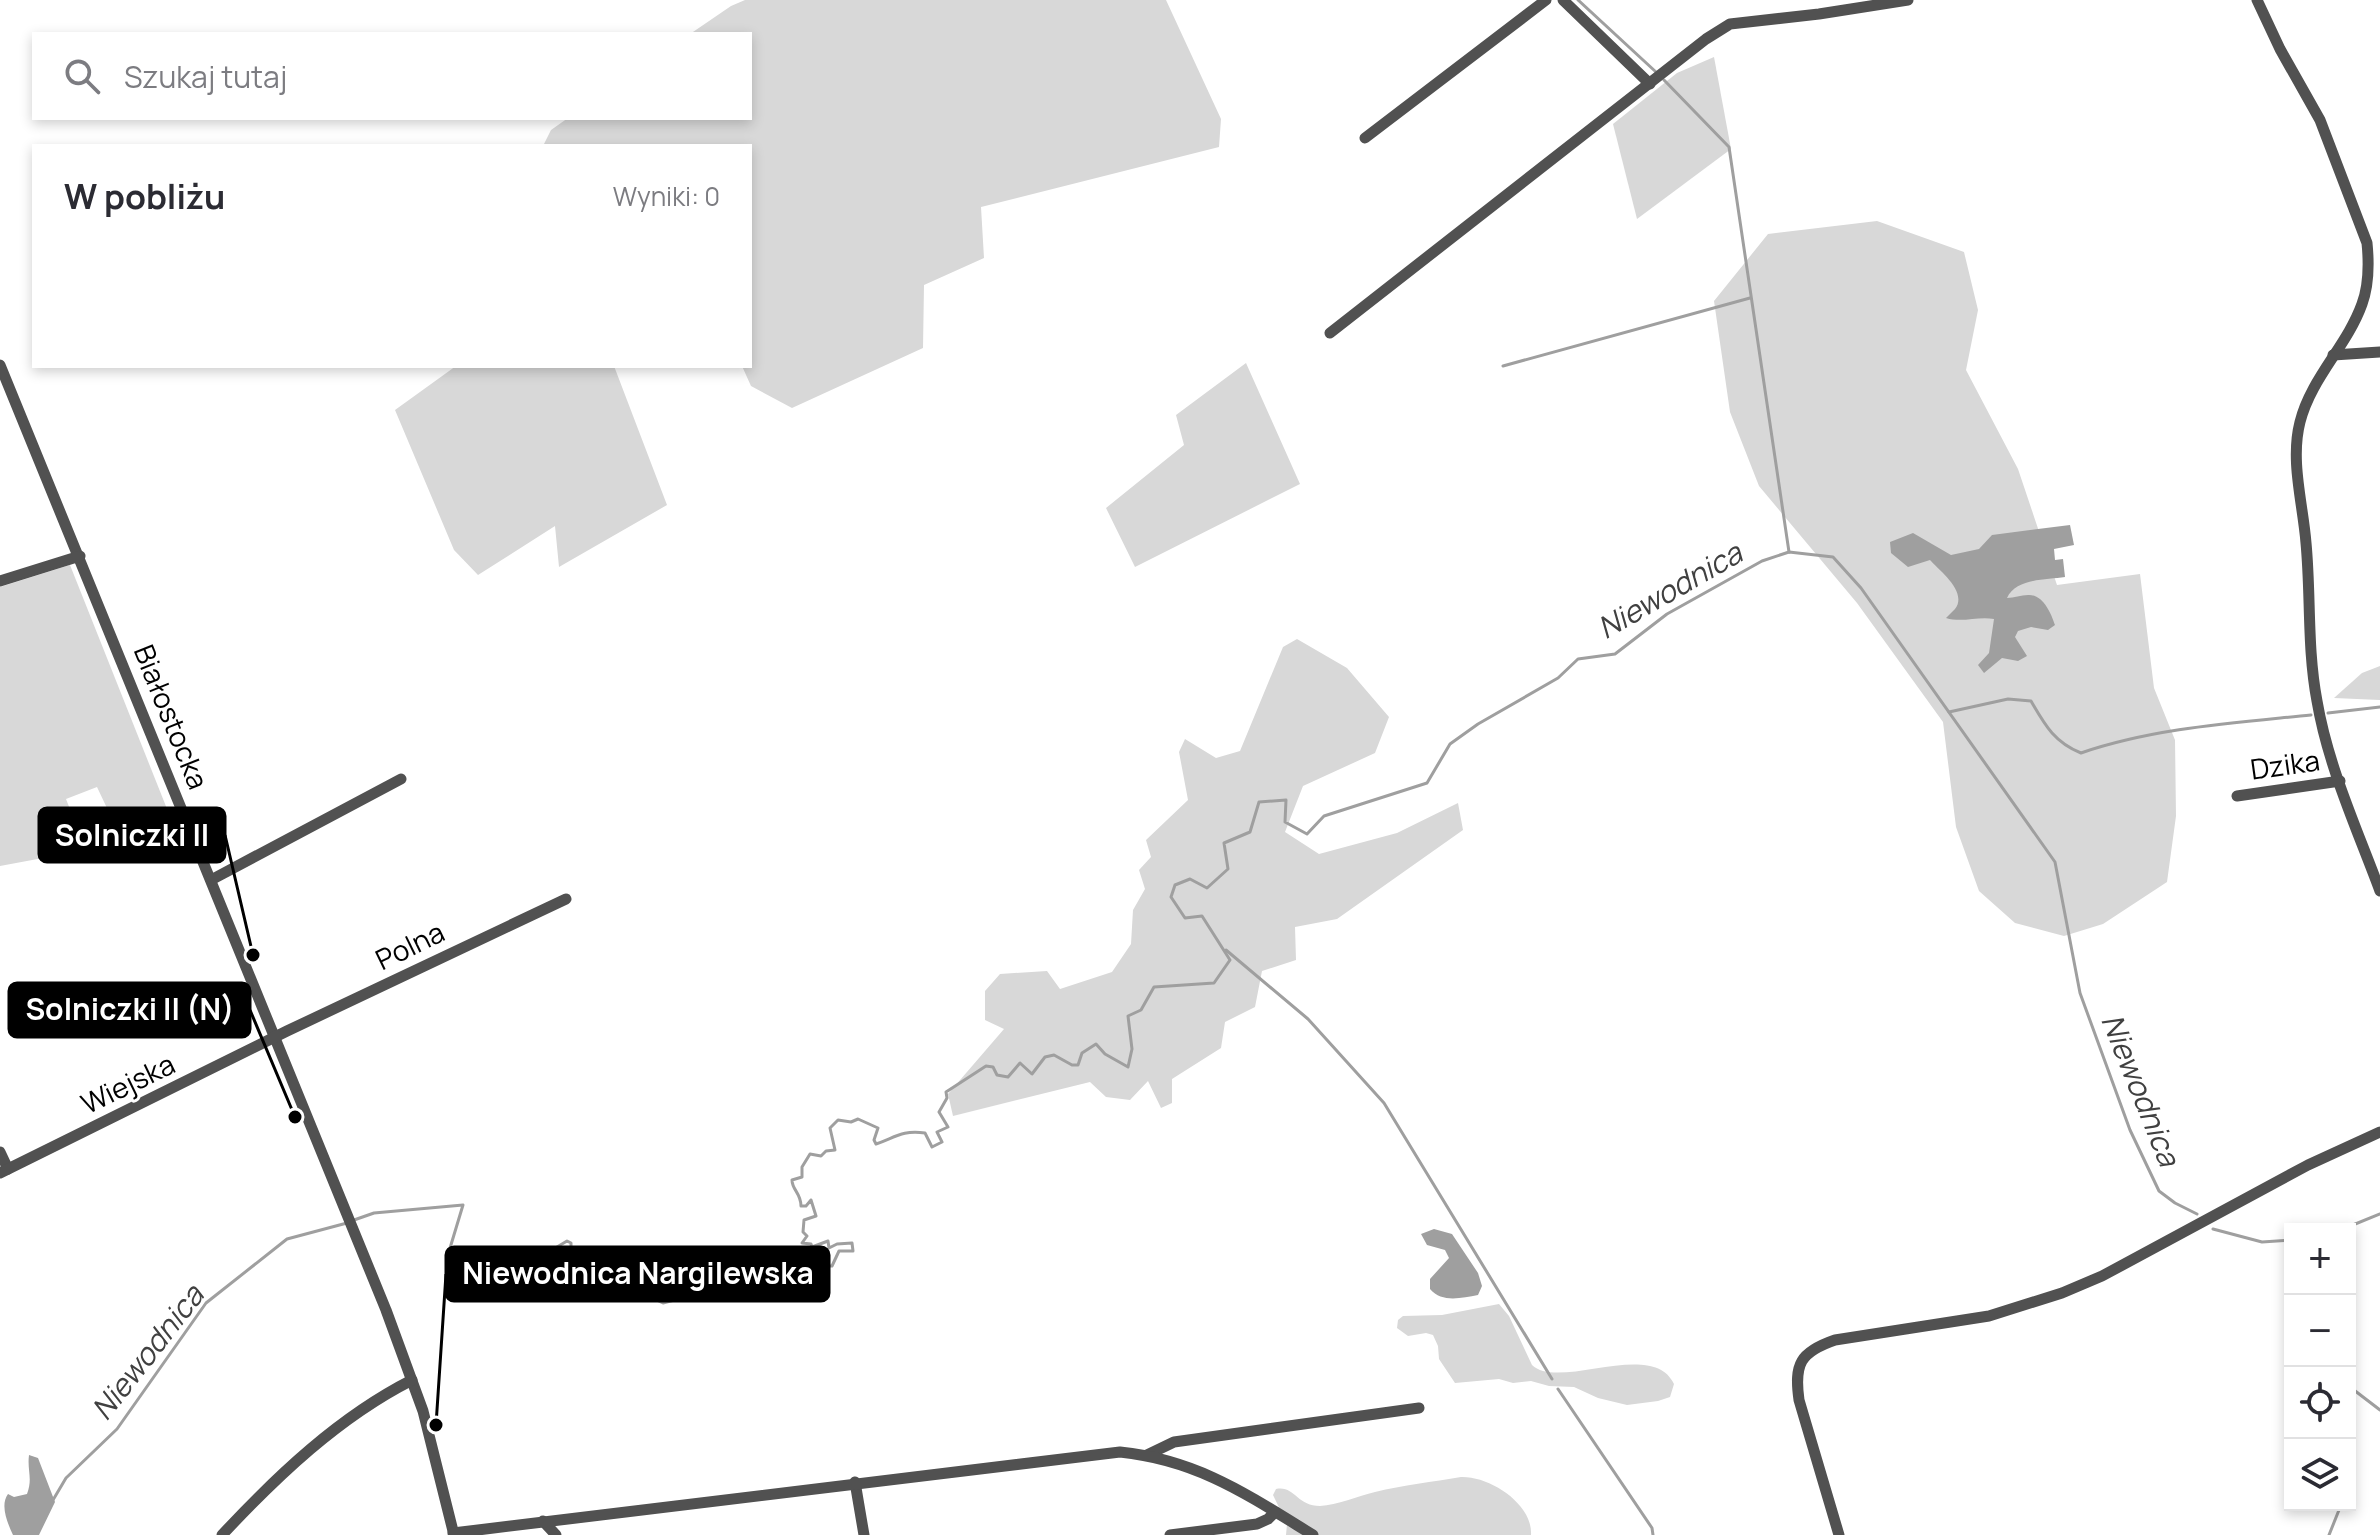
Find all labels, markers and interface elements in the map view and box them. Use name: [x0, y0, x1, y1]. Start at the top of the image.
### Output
search box: [32, 32, 752, 120]
icon: search: [60, 54, 104, 98]
text: Szukaj tutaj: [124, 56, 287, 97]
text: W pobliżu: [64, 173, 225, 219]
text: Wyniki: 0: [613, 178, 720, 214]
water label: Niewodnica: [1590, 531, 1750, 648]
street label: Białostocka: [126, 639, 218, 794]
street label: Dzika: [2248, 740, 2322, 788]
callout: Solniczki II: [39, 808, 225, 862]
text: Solniczki II: [55, 814, 209, 855]
street label: Polna: [369, 912, 450, 978]
callout: Solniczki II (N): [9, 983, 250, 1037]
text: Solniczki II (N): [25, 988, 235, 1029]
water label: Niewodnica: [2092, 1007, 2191, 1173]
street label: Wiejska: [74, 1044, 181, 1122]
map controls: [2284, 1223, 2356, 1511]
button: +: [2284, 1223, 2356, 1295]
callout: Niewodnica Nargilewska: [446, 1247, 829, 1301]
text: Niewodnica Nargilewska: [462, 1252, 814, 1293]
water label: Niewodnica: [81, 1275, 213, 1428]
button: −: [2284, 1295, 2356, 1367]
button: locate: [2284, 1367, 2356, 1439]
button: layers: [2284, 1439, 2356, 1511]

